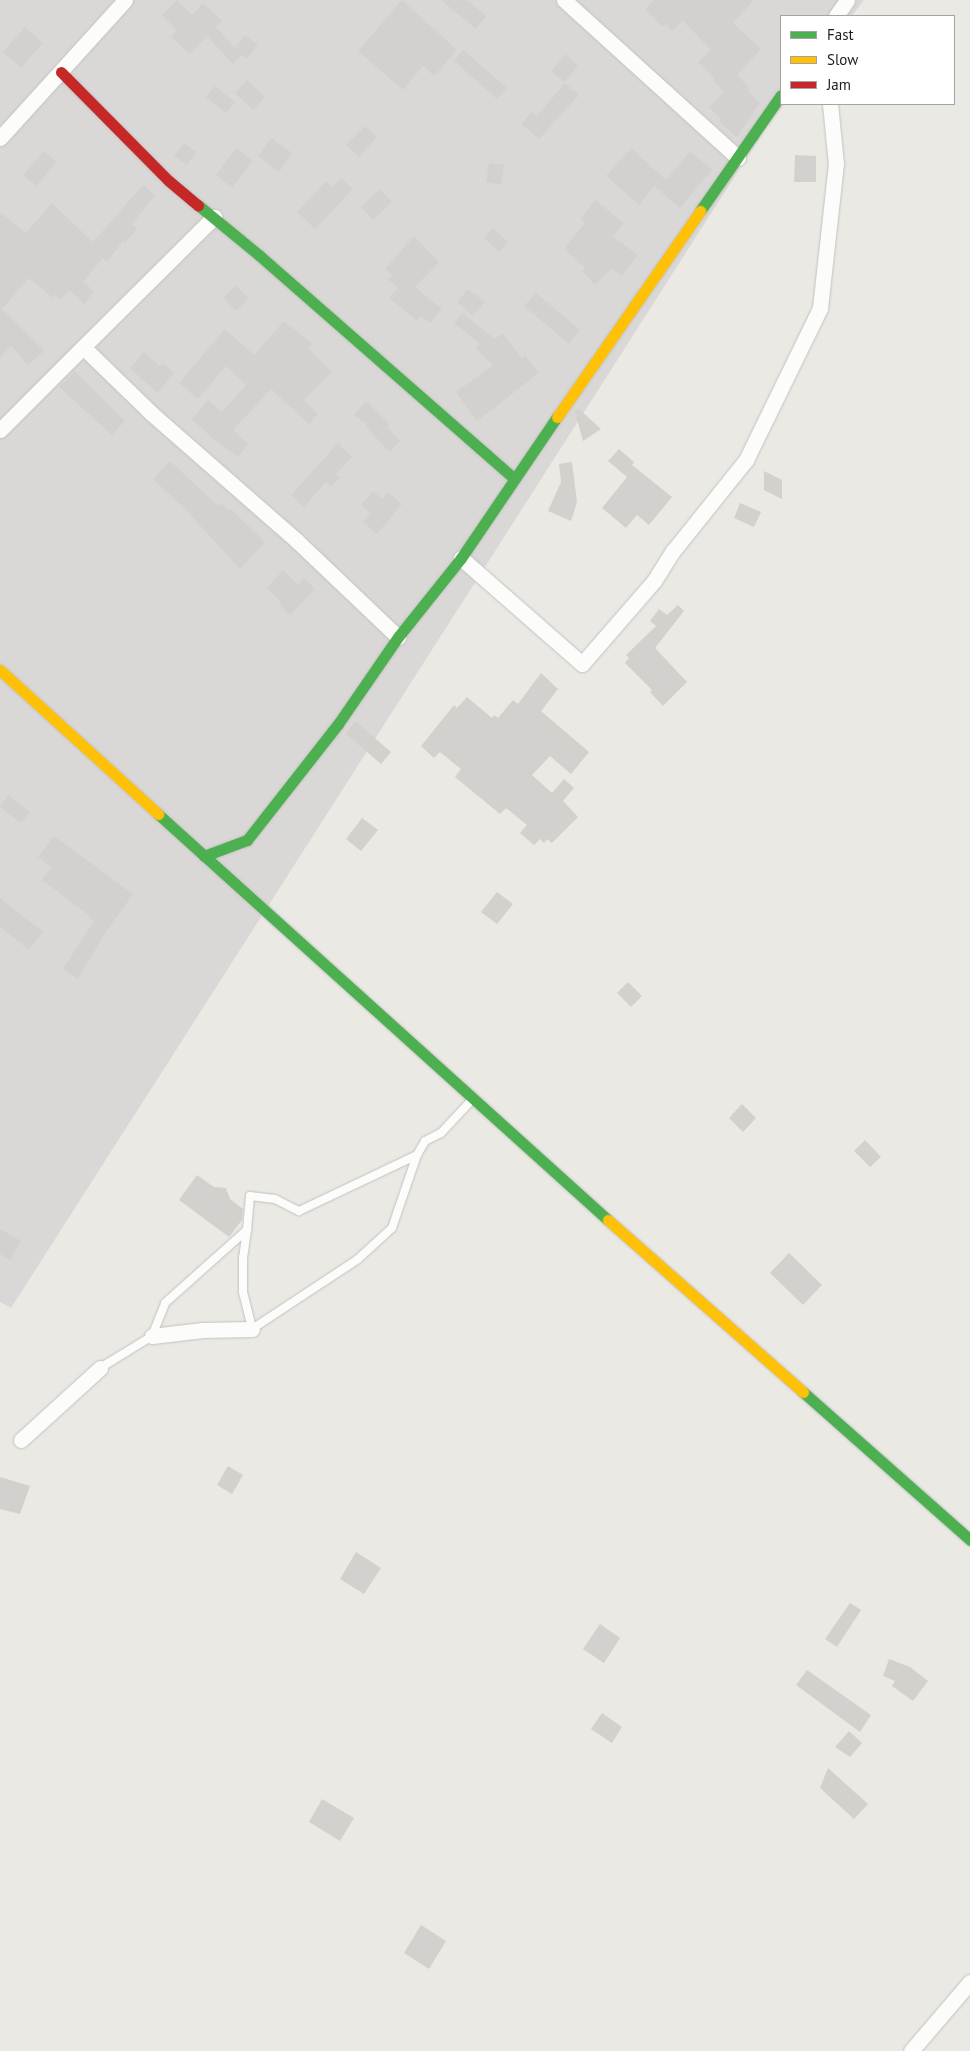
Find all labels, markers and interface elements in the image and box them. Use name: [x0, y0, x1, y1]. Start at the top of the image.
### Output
legend: [780, 15, 955, 105]
text: Fast: [827, 25, 854, 44]
text: Slow: [827, 50, 858, 69]
text: Jam: [827, 75, 851, 94]

